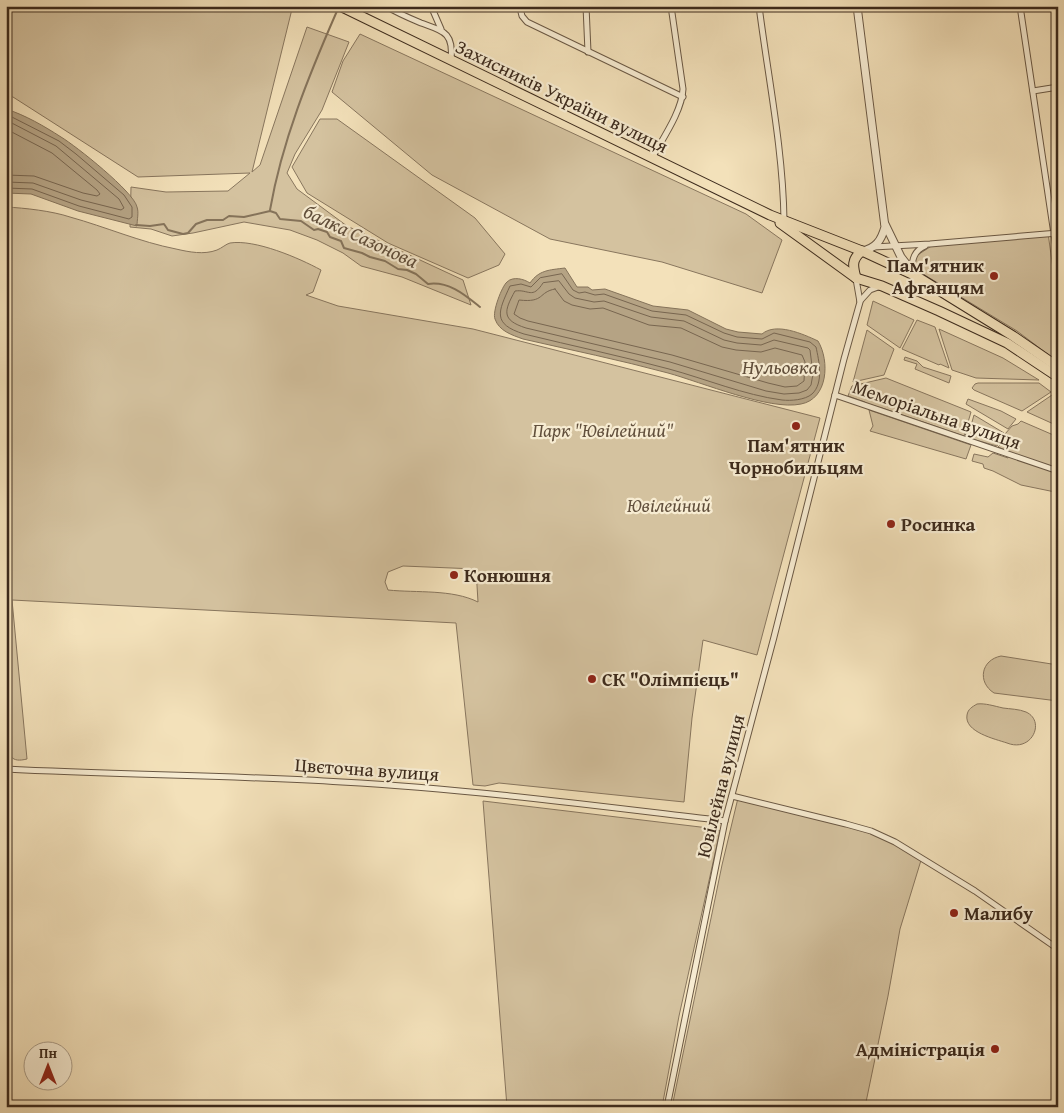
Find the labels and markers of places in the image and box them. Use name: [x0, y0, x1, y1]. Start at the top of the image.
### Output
place label: Пам'ятник Афганцям: [887, 251, 984, 301]
marker: Пам'ятник Афганцям: [988, 270, 1000, 282]
marker: Пам'ятник Чорнобильцям: [790, 420, 802, 432]
place label: Пам'ятник Чорнобильцям: [729, 431, 863, 481]
place label: Росинка: [901, 510, 975, 538]
marker: Росинка: [885, 518, 897, 530]
place label: Конюшня: [464, 561, 551, 589]
marker: Конюшня: [448, 569, 460, 581]
place label: СК "Олімпієць": [602, 665, 739, 693]
marker: СК "Олімпієць": [586, 673, 598, 685]
place label: Малибу: [964, 899, 1033, 927]
marker: Малибу: [948, 907, 960, 919]
place label: Адміністрація: [856, 1035, 985, 1063]
marker: Адміністрація: [989, 1043, 1001, 1055]

